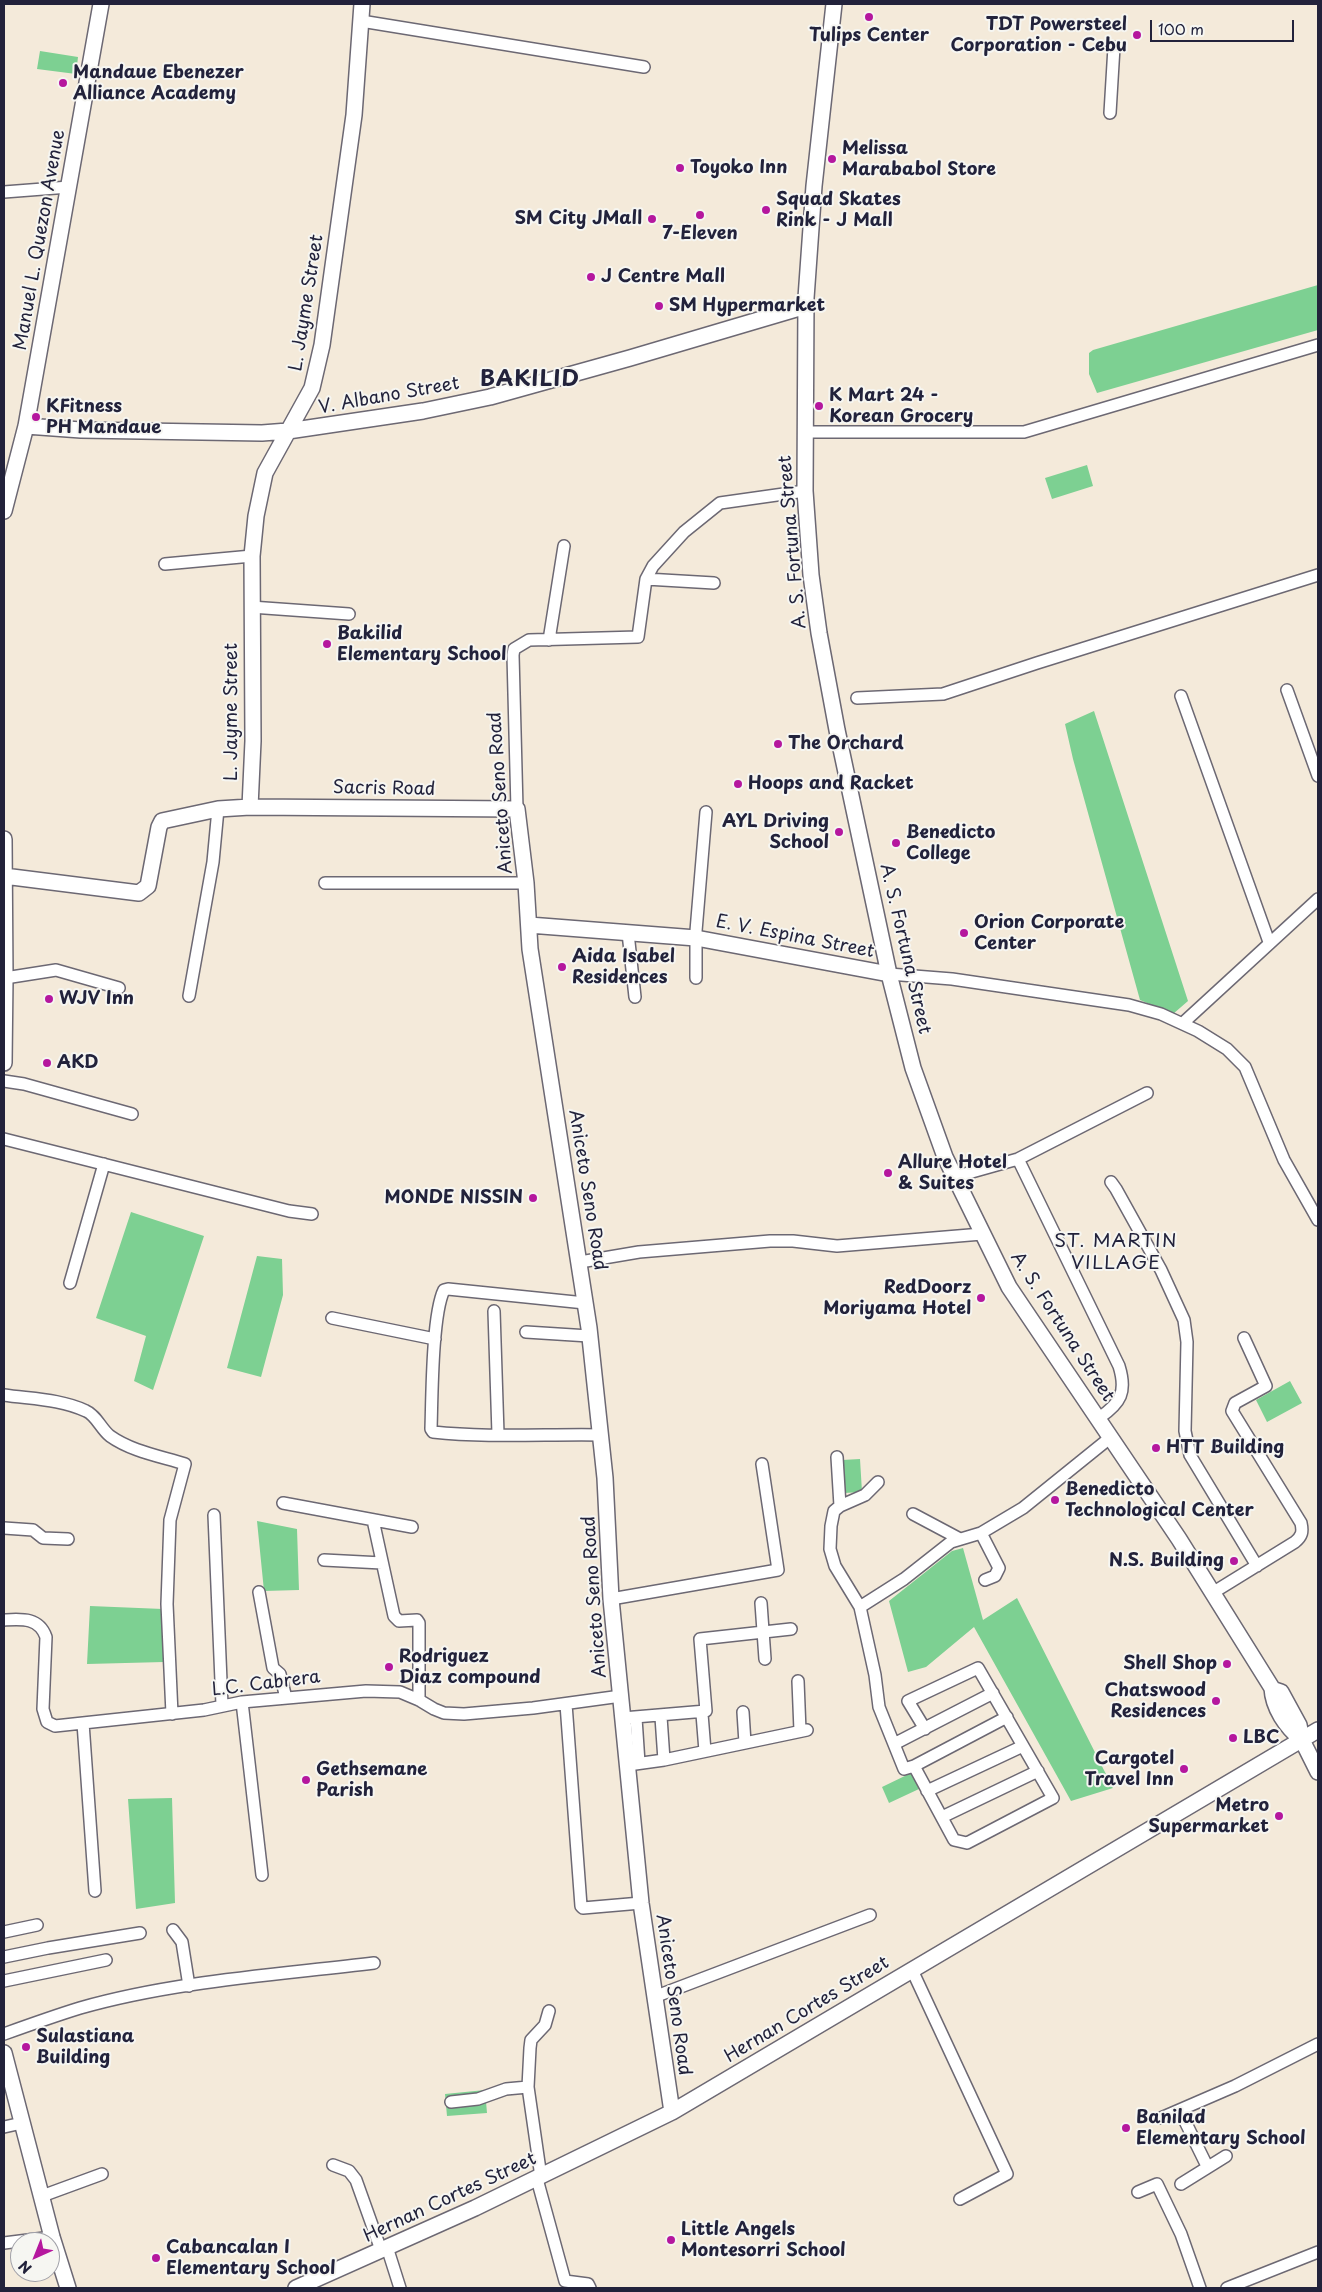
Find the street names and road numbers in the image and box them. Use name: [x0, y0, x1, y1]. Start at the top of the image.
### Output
street label: Manuel L. Quezon Avenue: [10, 128, 70, 352]
street label: L. Jayme Street: [286, 233, 328, 373]
street label: V. Albano Street: [317, 373, 461, 419]
street label: A. S. Fortuna Street: [775, 454, 811, 630]
street label: L. Jayme Street: [221, 643, 243, 781]
street label: Aniceto Seno Road: [485, 711, 517, 875]
street label: Sacris Road: [333, 777, 435, 801]
street label: A. S. Fortuna Street: [875, 862, 935, 1036]
street label: E. V. Espina Street: [714, 911, 876, 963]
street label: Aniceto Seno Road: [564, 1108, 610, 1272]
street label: A. S. Fortuna Street: [1006, 1248, 1118, 1406]
street label: Aniceto Seno Road: [579, 1515, 611, 1679]
street label: L.C. Cabrera: [211, 1667, 321, 1701]
street label: Aniceto Seno Road: [651, 1913, 695, 2077]
street label: Hernan Cortes Street: [721, 1952, 893, 2068]
street label: Hernan Cortes Street: [360, 2148, 540, 2248]

